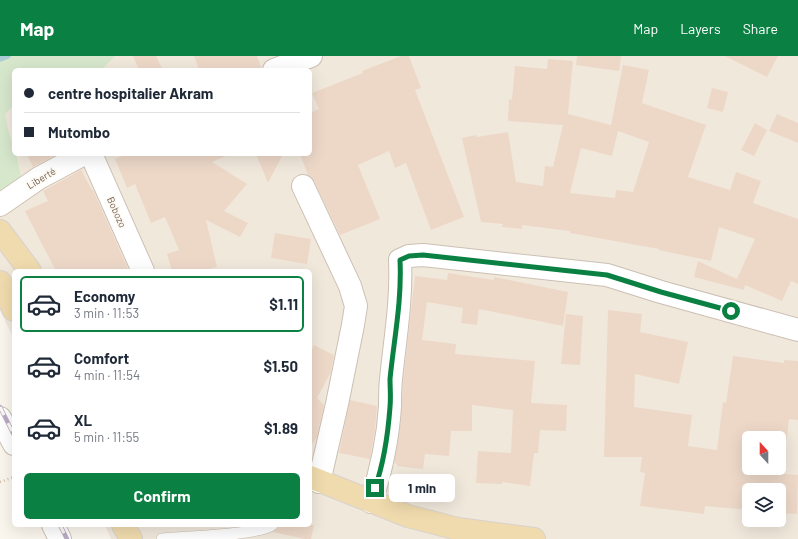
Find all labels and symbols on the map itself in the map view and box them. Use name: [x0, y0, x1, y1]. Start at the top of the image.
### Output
street label: Liberté: [24, 165, 58, 191]
street label: Bobozo: [105, 195, 129, 229]
route start: [722, 302, 740, 320]
north arrow: [742, 431, 786, 475]
callout: 1 min: [389, 474, 455, 502]
route end: [366, 479, 384, 497]

